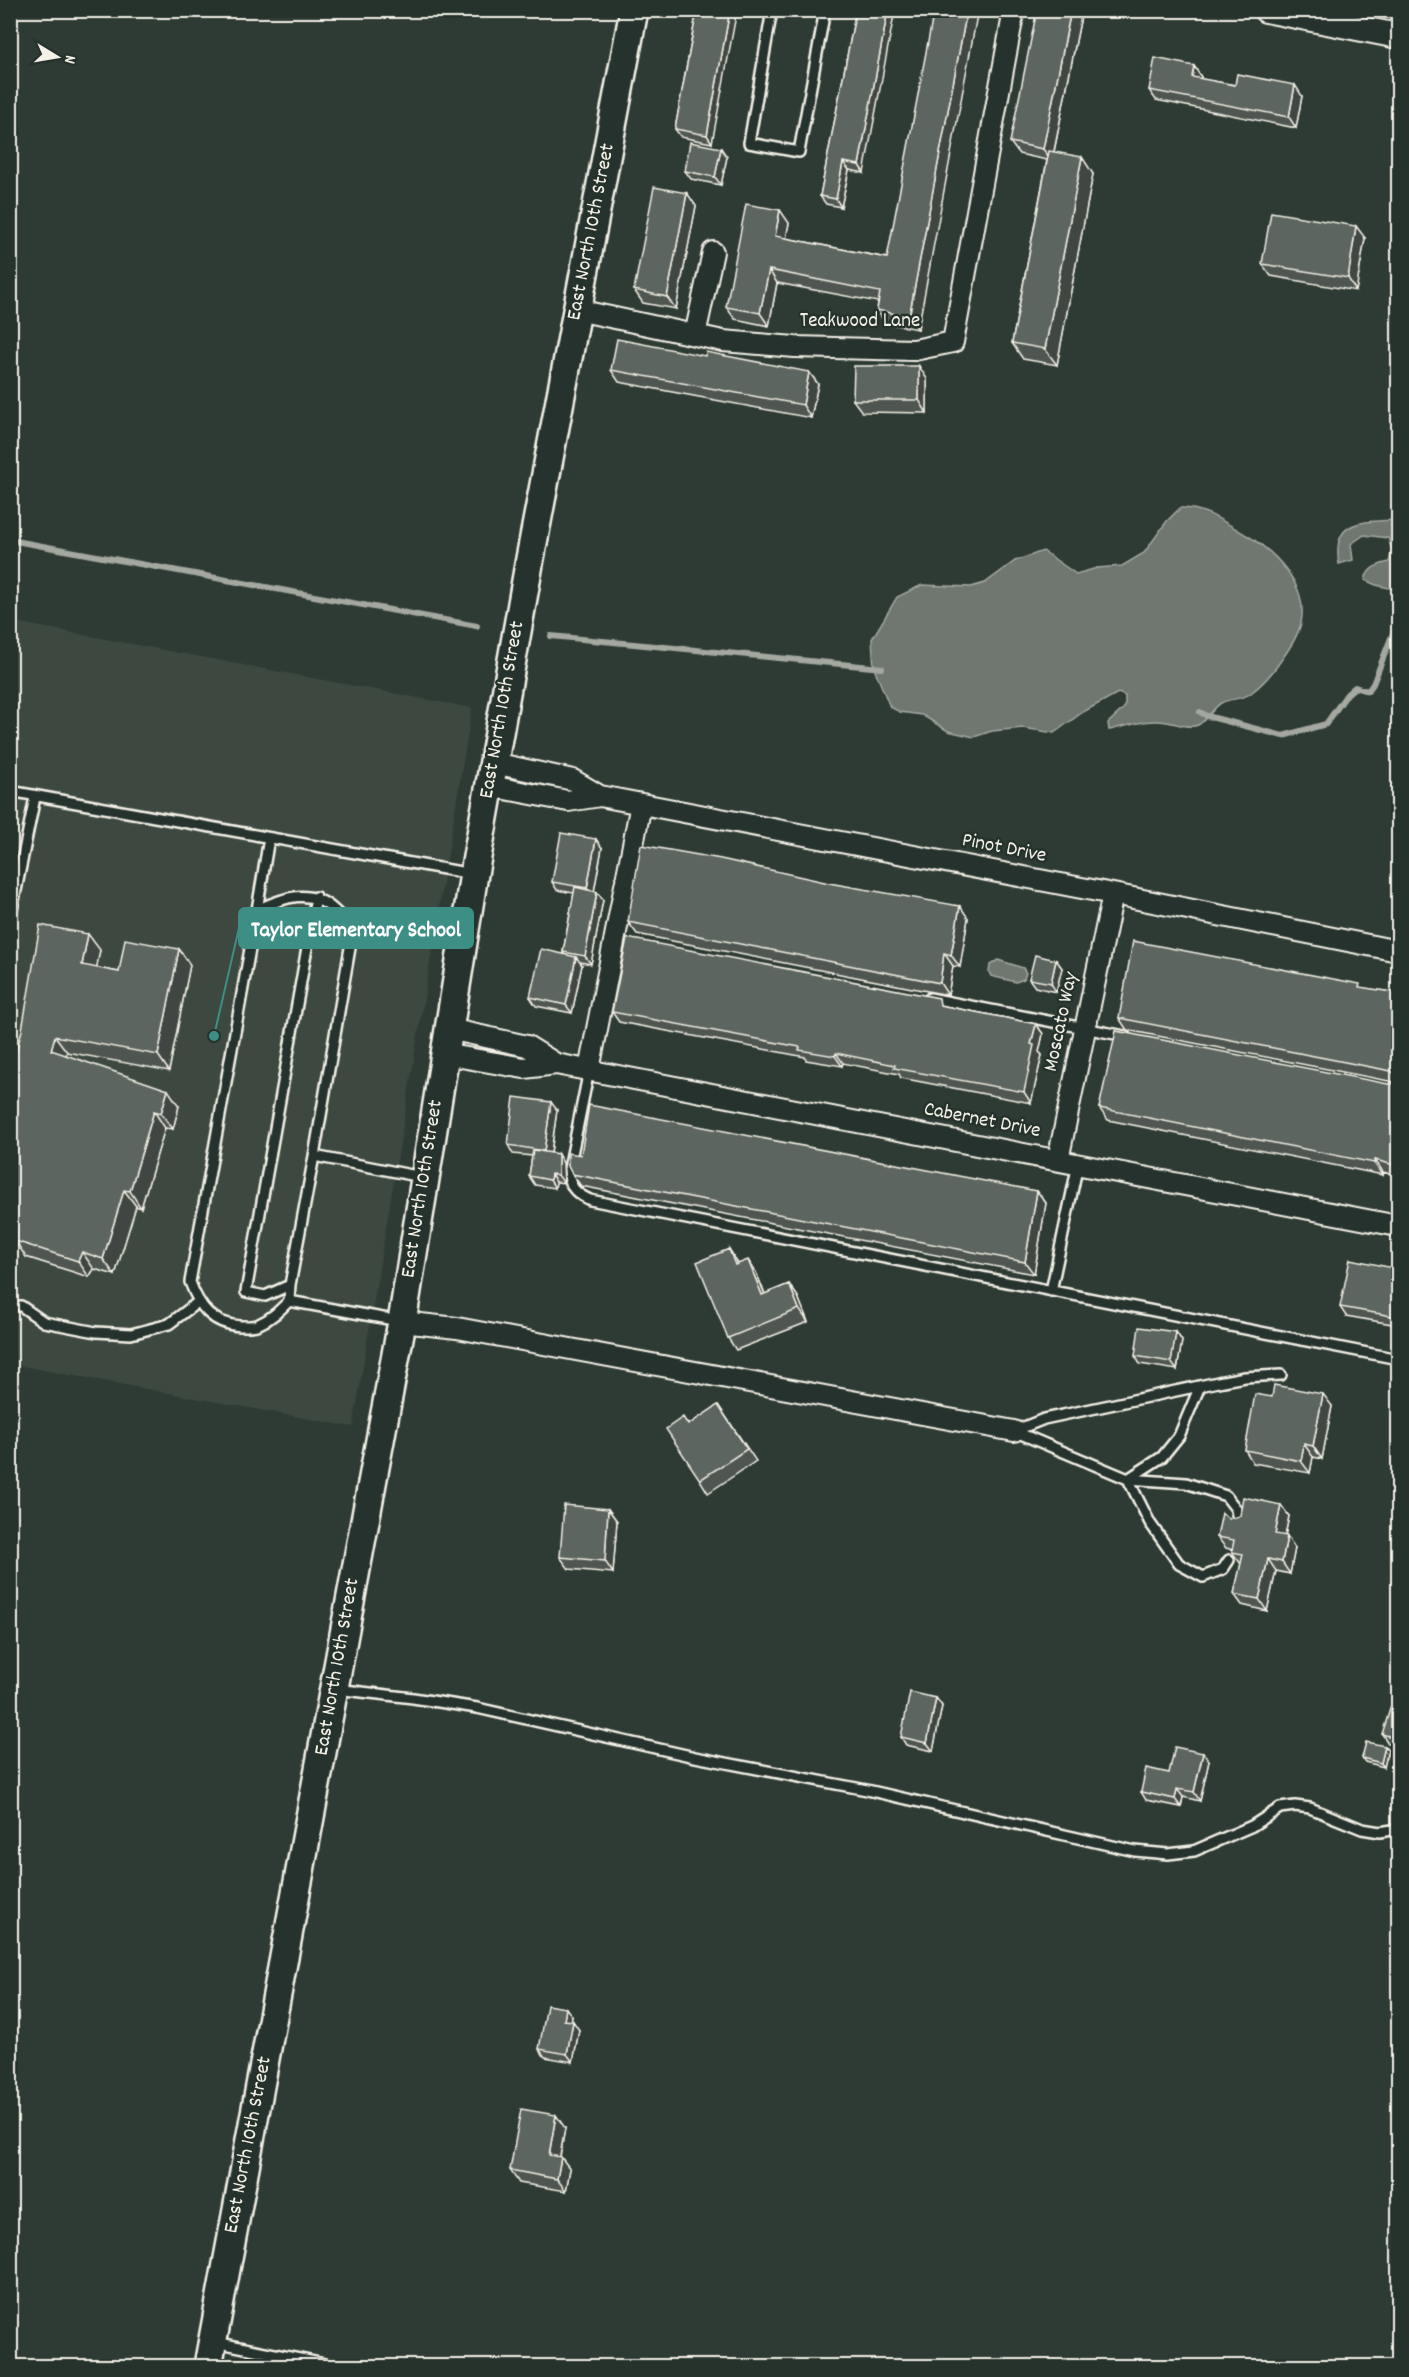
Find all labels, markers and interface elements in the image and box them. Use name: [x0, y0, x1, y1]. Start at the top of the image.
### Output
north arrow: [27, 27, 87, 87]
text: N: [57, 53, 81, 66]
street label: East North 10th Street: [560, 141, 624, 323]
street label: Teakwood Lane: [800, 307, 920, 337]
street label: East North 10th Street: [473, 619, 533, 801]
street label: Pinot Drive: [959, 826, 1049, 872]
callout: Taylor Elementary School: [239, 908, 473, 948]
text: Taylor Elementary School: [251, 916, 462, 947]
street label: Moscato Way: [1037, 969, 1087, 1075]
street label: Cabernet Drive: [921, 1095, 1043, 1147]
street label: East North 10th Street: [394, 1098, 452, 1280]
street label: East North 10th Street: [308, 1576, 368, 1758]
street label: East North 10th Street: [217, 2054, 281, 2236]

